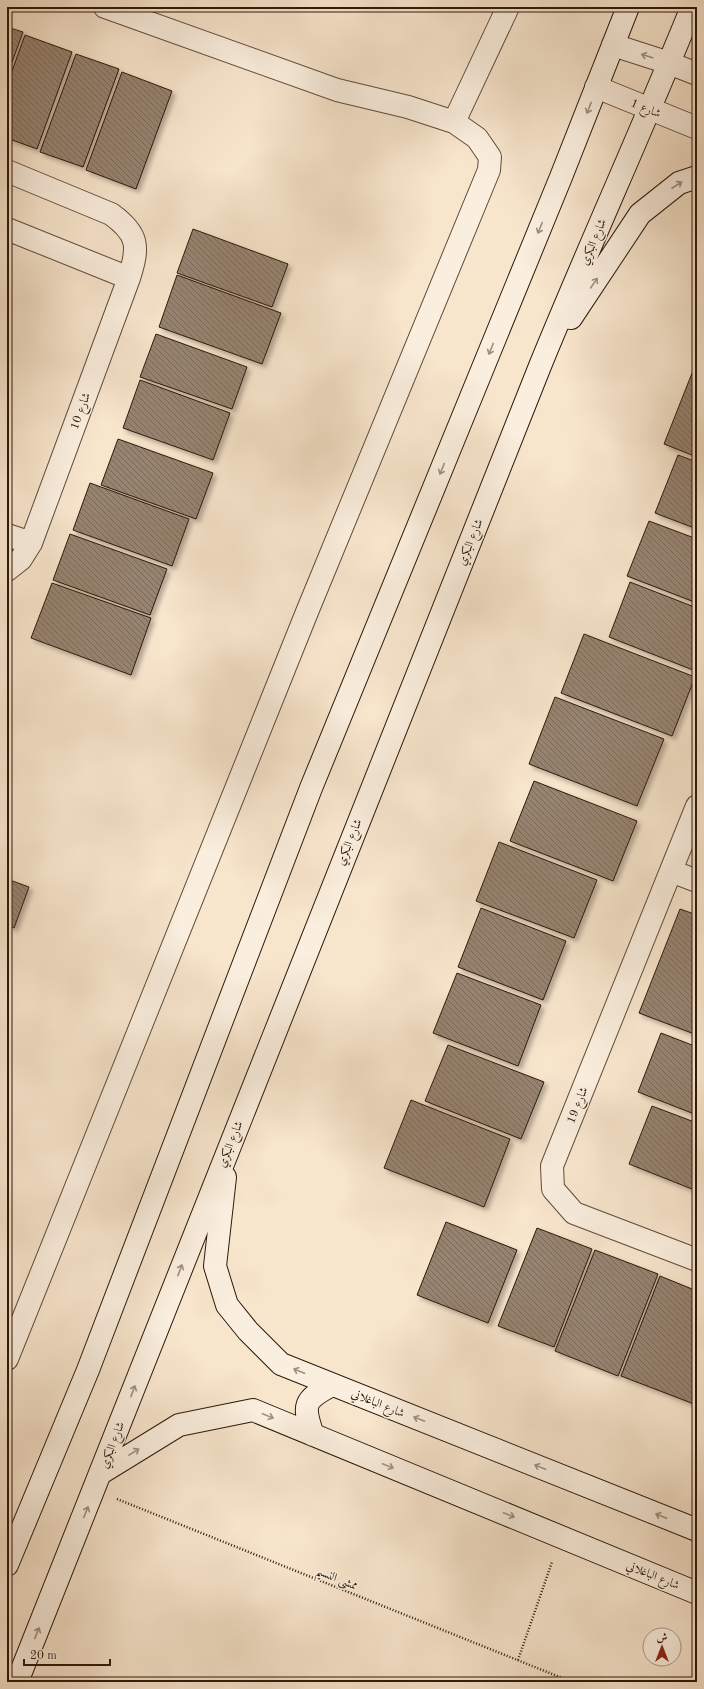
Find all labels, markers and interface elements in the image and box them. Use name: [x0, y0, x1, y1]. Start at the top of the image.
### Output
one-way arrow: [641, 52, 654, 59]
street label: شارع 1: [627, 98, 662, 124]
one-way arrow: [584, 101, 592, 113]
one-way arrow: [671, 181, 682, 189]
street label: شارع البكري: [578, 217, 613, 269]
one-way arrow: [536, 222, 544, 234]
one-way arrow: [590, 278, 598, 289]
one-way arrow: [487, 342, 495, 354]
street label: شارع 10: [69, 391, 97, 433]
one-way arrow: [438, 462, 445, 474]
street label: شارع البكري: [455, 517, 489, 569]
street label: شارع البكري: [334, 817, 368, 869]
street label: شارع 19: [565, 1085, 594, 1127]
street label: شارع البكري: [215, 1119, 249, 1171]
one-way arrow: [177, 1265, 185, 1277]
one-way arrow: [293, 1367, 305, 1374]
one-way arrow: [130, 1386, 138, 1398]
street label: شارع الباغلاني: [348, 1388, 406, 1424]
one-way arrow: [262, 1413, 274, 1421]
one-way arrow: [414, 1415, 426, 1423]
street label: شارع البكري: [98, 1420, 131, 1472]
one-way arrow: [129, 1448, 140, 1456]
one-way arrow: [382, 1462, 394, 1470]
one-way arrow: [535, 1463, 547, 1471]
one-way arrow: [82, 1507, 90, 1519]
one-way arrow: [655, 1511, 667, 1519]
one-way arrow: [502, 1512, 514, 1520]
street label: شارع الباغلاني: [623, 1560, 681, 1596]
street label: ممشى النسيم: [312, 1565, 359, 1597]
one-way arrow: [34, 1627, 41, 1639]
north arrow: [642, 1627, 682, 1667]
text: ش: [657, 1633, 668, 1644]
scale bar: [24, 1641, 110, 1667]
text: 20 m: [30, 1650, 57, 1662]

